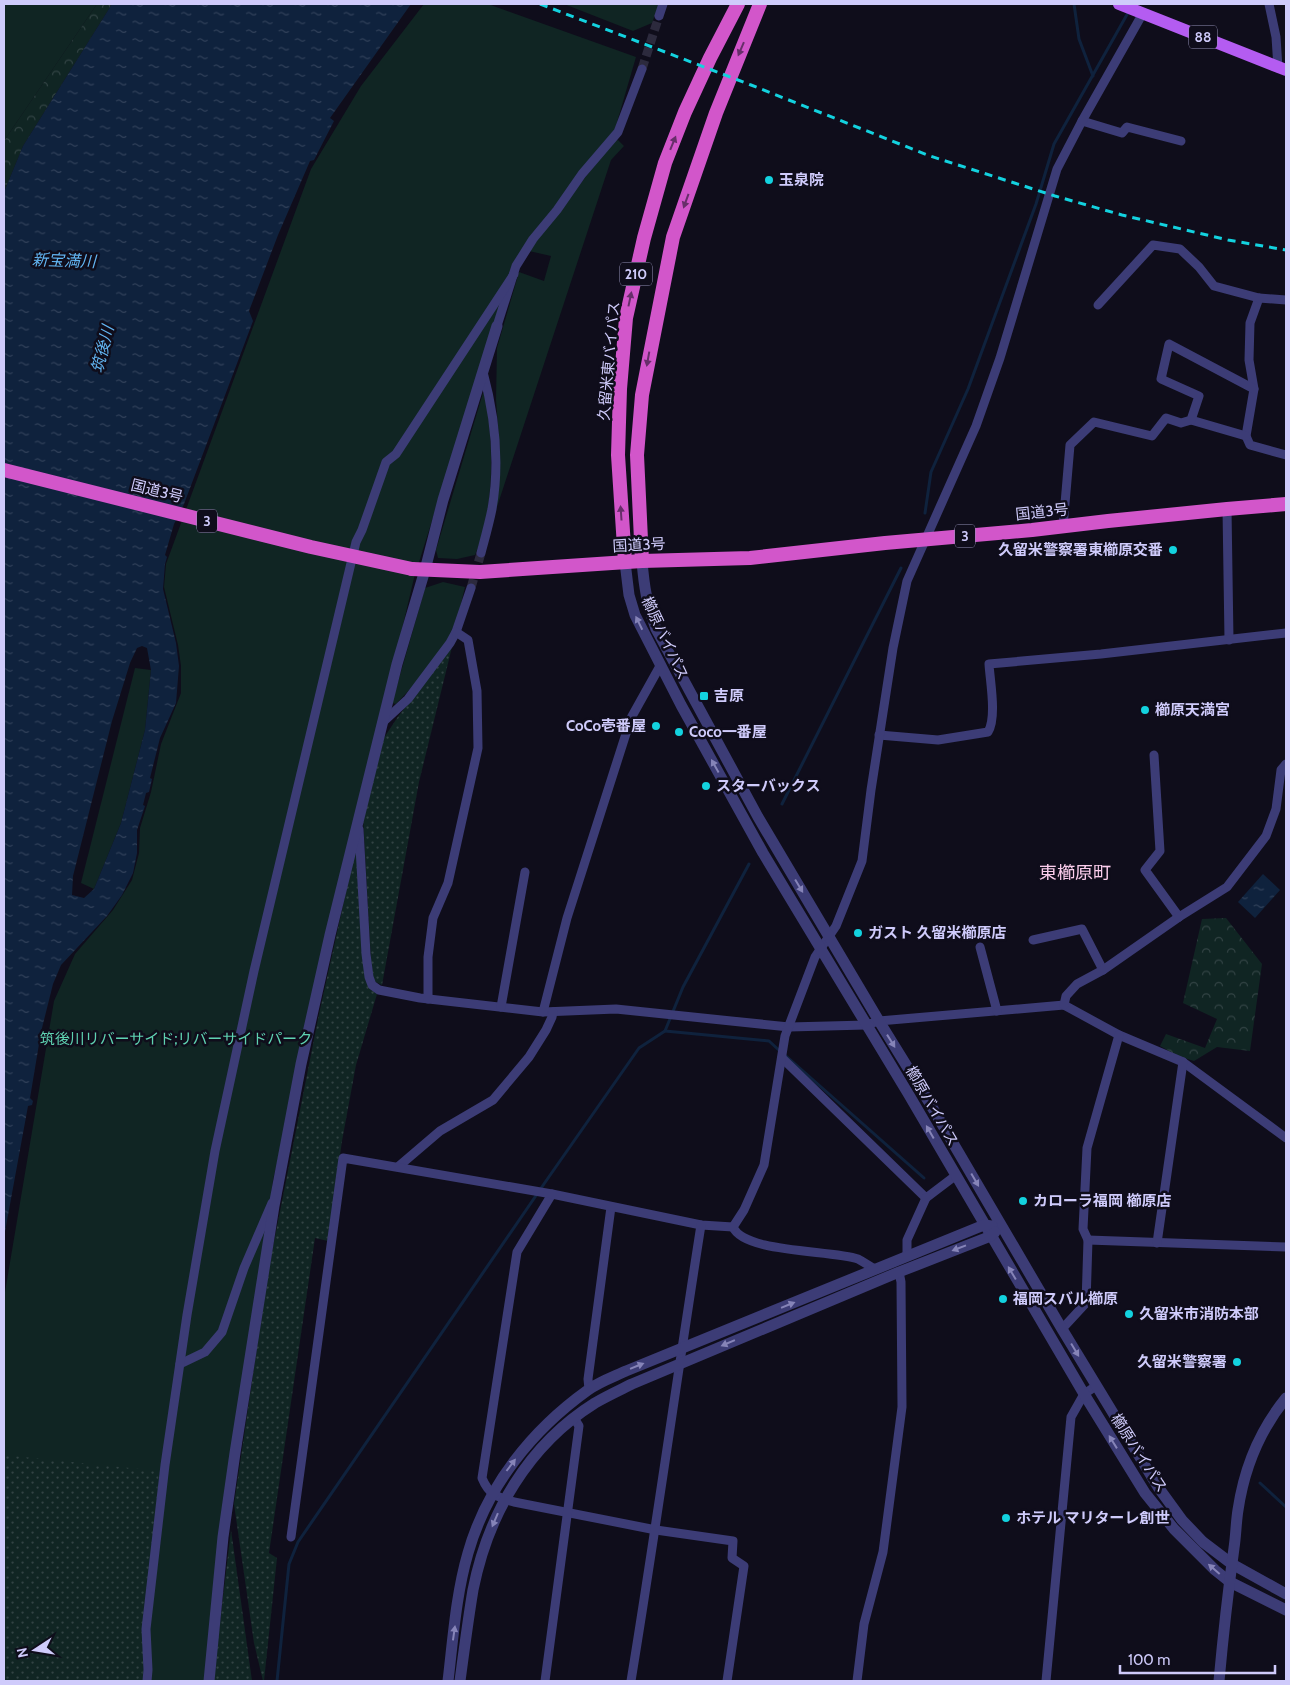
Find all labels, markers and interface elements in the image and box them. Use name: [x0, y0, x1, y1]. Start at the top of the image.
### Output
road number: 88: [1189, 26, 1217, 48]
one-way arrow: [737, 42, 745, 57]
one-way arrow: [669, 135, 677, 150]
place label: 玉泉院: [779, 171, 824, 189]
marker: 玉泉院: [763, 174, 775, 186]
one-way arrow: [682, 194, 689, 209]
water label: 新宝満川: [32, 250, 98, 271]
road number: 210: [620, 262, 652, 286]
one-way arrow: [626, 292, 634, 307]
street label: 久留米東バイパス: [595, 301, 623, 421]
water label: 筑後川: [87, 322, 118, 375]
one-way arrow: [644, 352, 652, 368]
street label: 国道3号: [129, 476, 185, 506]
street label: 国道3号: [1015, 500, 1069, 524]
one-way arrow: [617, 505, 625, 521]
road number: 3: [197, 510, 217, 532]
road number: 3: [955, 524, 975, 548]
street label: 国道3号: [612, 535, 666, 555]
place label: 久留米警察署東櫛原交番: [998, 541, 1163, 559]
marker: 久留米警察署東櫛原交番: [1167, 544, 1179, 556]
street label: 櫛原バイパス: [638, 594, 692, 682]
one-way arrow: [635, 616, 643, 630]
place label: 吉原: [714, 687, 744, 705]
marker: 吉原: [698, 690, 710, 702]
place label: 櫛原天満宮: [1155, 701, 1230, 719]
marker: 櫛原天満宮: [1139, 704, 1151, 716]
place label: CoCo壱番屋: [566, 717, 646, 735]
marker: CoCo壱番屋: [650, 720, 662, 732]
place label: Coco一番屋: [689, 723, 767, 741]
marker: Coco一番屋: [673, 726, 685, 738]
one-way arrow: [711, 759, 719, 774]
place label: スターバックス: [716, 777, 820, 795]
marker: スターバックス: [700, 780, 712, 792]
district label: 東櫛原町: [1039, 862, 1111, 884]
one-way arrow: [794, 880, 803, 893]
place label: ガスト 久留米櫛原店: [868, 924, 1006, 942]
marker: ガスト 久留米櫛原店: [852, 927, 864, 939]
park label: 筑後川リバーサイド;リバーサイドパーク: [40, 1030, 312, 1048]
one-way arrow: [886, 1034, 896, 1047]
street label: 櫛原バイパス: [902, 1063, 962, 1149]
one-way arrow: [926, 1126, 935, 1139]
one-way arrow: [971, 1173, 980, 1186]
place label: カローラ福岡 櫛原店: [1033, 1192, 1171, 1210]
marker: カローラ福岡 櫛原店: [1017, 1195, 1029, 1207]
one-way arrow: [952, 1245, 967, 1253]
one-way arrow: [1007, 1266, 1016, 1279]
place label: 福岡スバル櫛原: [1012, 1290, 1118, 1308]
marker: 福岡スバル櫛原: [997, 1293, 1009, 1305]
one-way arrow: [781, 1300, 795, 1308]
place label: 久留米市消防本部: [1139, 1305, 1259, 1323]
marker: 久留米市消防本部: [1123, 1308, 1135, 1320]
one-way arrow: [720, 1339, 735, 1347]
one-way arrow: [1070, 1344, 1079, 1357]
place label: 久留米警察署: [1137, 1353, 1227, 1371]
marker: 久留米警察署: [1231, 1356, 1243, 1368]
one-way arrow: [630, 1362, 645, 1370]
street label: 櫛原バイパス: [1107, 1410, 1171, 1496]
one-way arrow: [1109, 1436, 1118, 1449]
one-way arrow: [506, 1459, 517, 1472]
place label: ホテル マリターレ創世: [1016, 1509, 1169, 1527]
marker: ホテル マリターレ創世: [1000, 1512, 1012, 1524]
one-way arrow: [491, 1513, 499, 1527]
one-way arrow: [1208, 1564, 1220, 1575]
north arrow: [10, 1625, 60, 1675]
one-way arrow: [450, 1625, 458, 1641]
scale bar: [1120, 1642, 1275, 1674]
text: N: [12, 1646, 32, 1659]
text: 100 m: [1128, 1651, 1170, 1669]

